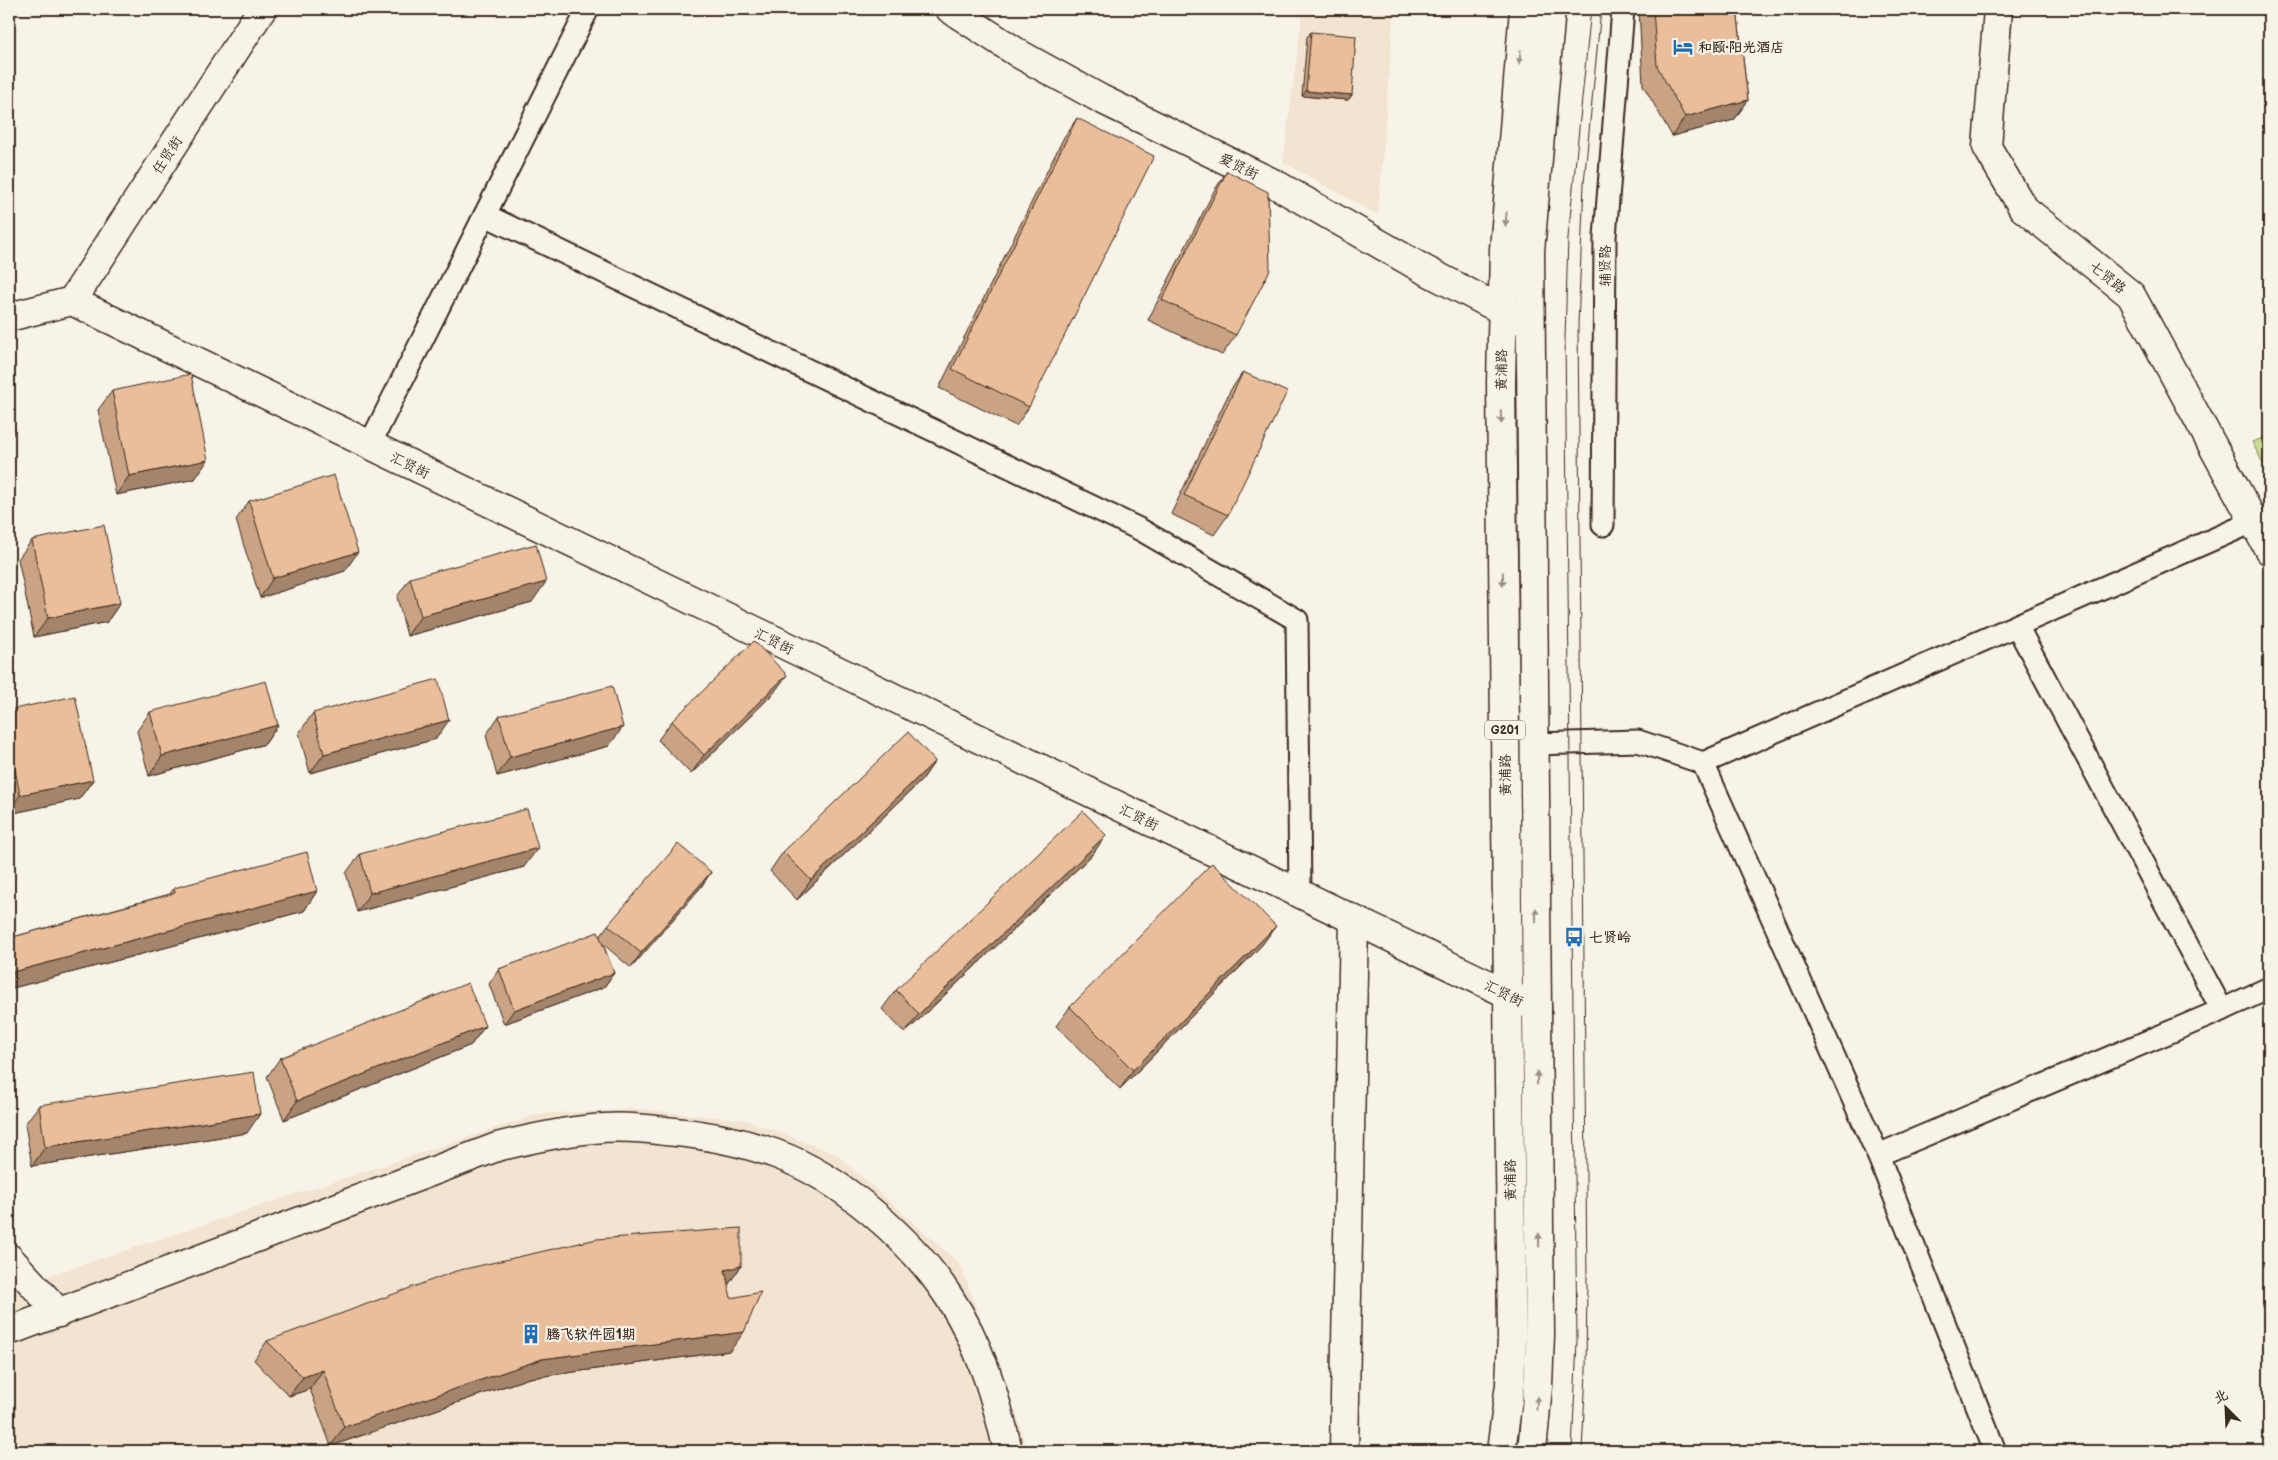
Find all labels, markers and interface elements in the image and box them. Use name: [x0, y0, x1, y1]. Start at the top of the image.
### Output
hotel icon: 和颐·阳光酒店: [1672, 36, 1694, 58]
place label: 和颐·阳光酒店: [1698, 39, 1784, 56]
one-way arrow: [1516, 50, 1524, 66]
street label: 任贤街: [149, 133, 186, 178]
street label: 爱贤街: [1216, 150, 1261, 183]
one-way arrow: [1502, 212, 1510, 228]
street label: 辅贤路: [1597, 245, 1614, 287]
street label: 七贤路: [2086, 258, 2129, 297]
street label: 黄浦路: [1493, 349, 1510, 391]
one-way arrow: [1497, 409, 1505, 425]
street label: 汇贤街: [387, 449, 432, 482]
one-way arrow: [1499, 571, 1507, 587]
street label: 汇贤街: [751, 625, 796, 658]
road number: G201: [1485, 720, 1525, 740]
street label: 黄浦路: [1497, 754, 1514, 796]
street label: 汇贤街: [1116, 801, 1161, 834]
one-way arrow: [1531, 907, 1539, 923]
bus stop icon: 七贤岭: [1563, 926, 1585, 948]
place label: 七贤岭: [1589, 929, 1631, 946]
street label: 汇贤街: [1481, 977, 1526, 1010]
one-way arrow: [1533, 1070, 1541, 1086]
street label: 黄浦路: [1502, 1159, 1519, 1201]
one-way arrow: [1535, 1232, 1543, 1248]
building icon: 腾飞软件园1期: [520, 1323, 542, 1345]
place label: 腾飞软件园1期: [546, 1326, 636, 1343]
north arrow: [2200, 1382, 2250, 1432]
text: 北: [2211, 1386, 2231, 1407]
one-way arrow: [1533, 1395, 1541, 1411]

